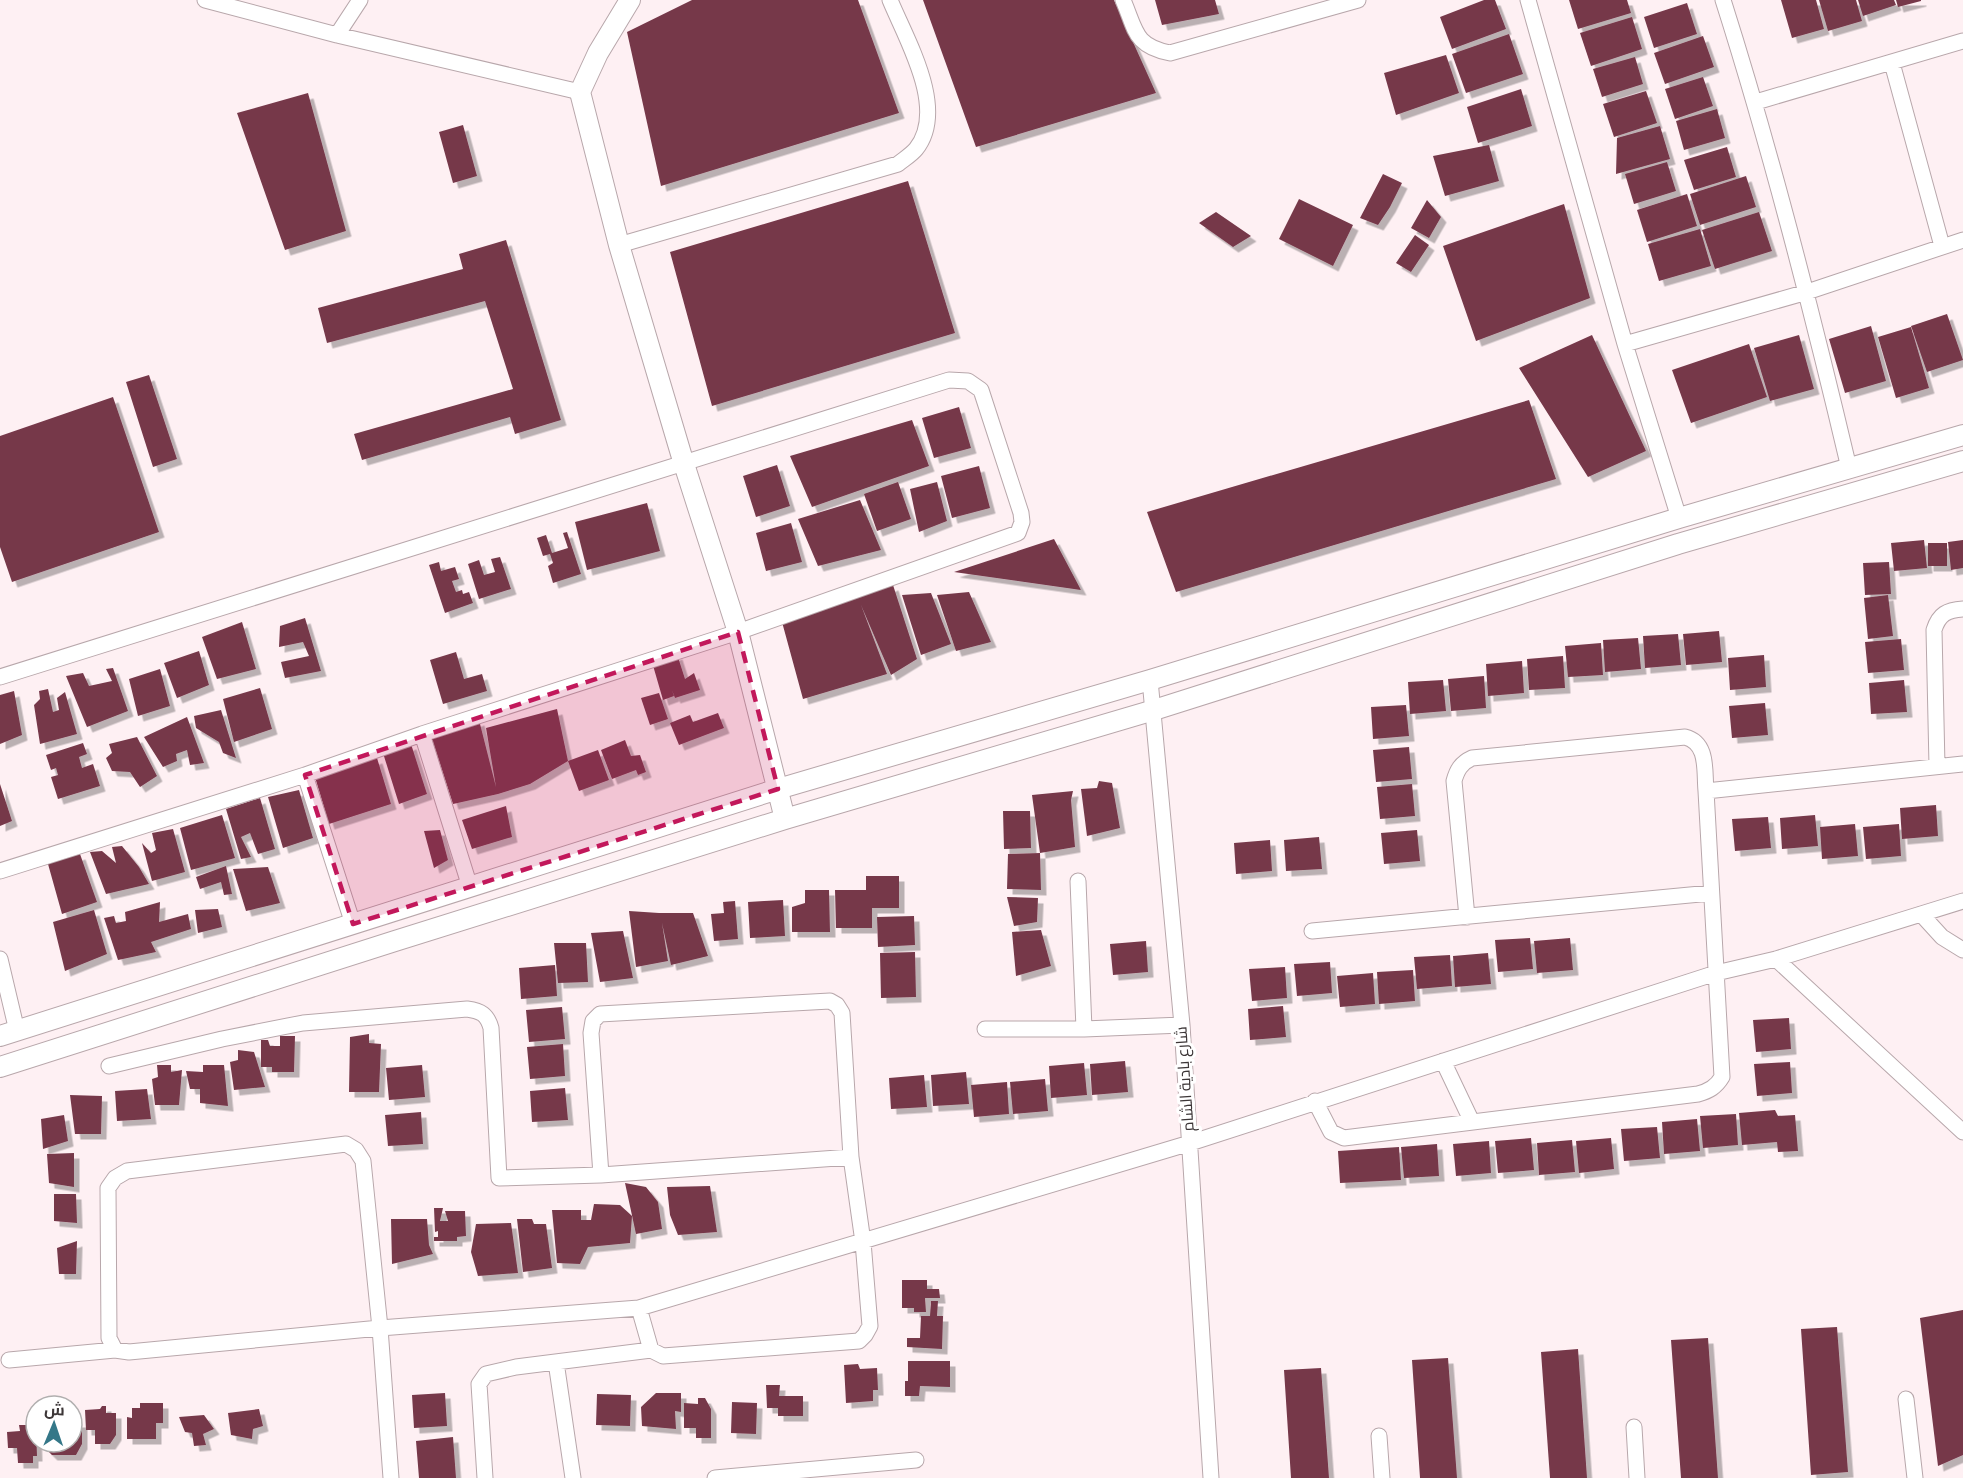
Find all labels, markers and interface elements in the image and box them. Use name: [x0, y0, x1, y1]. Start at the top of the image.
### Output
street label: شارع بادية الشام: [1171, 1026, 1200, 1132]
north arrow: [24, 1394, 84, 1454]
text: ش: [44, 1400, 65, 1420]

